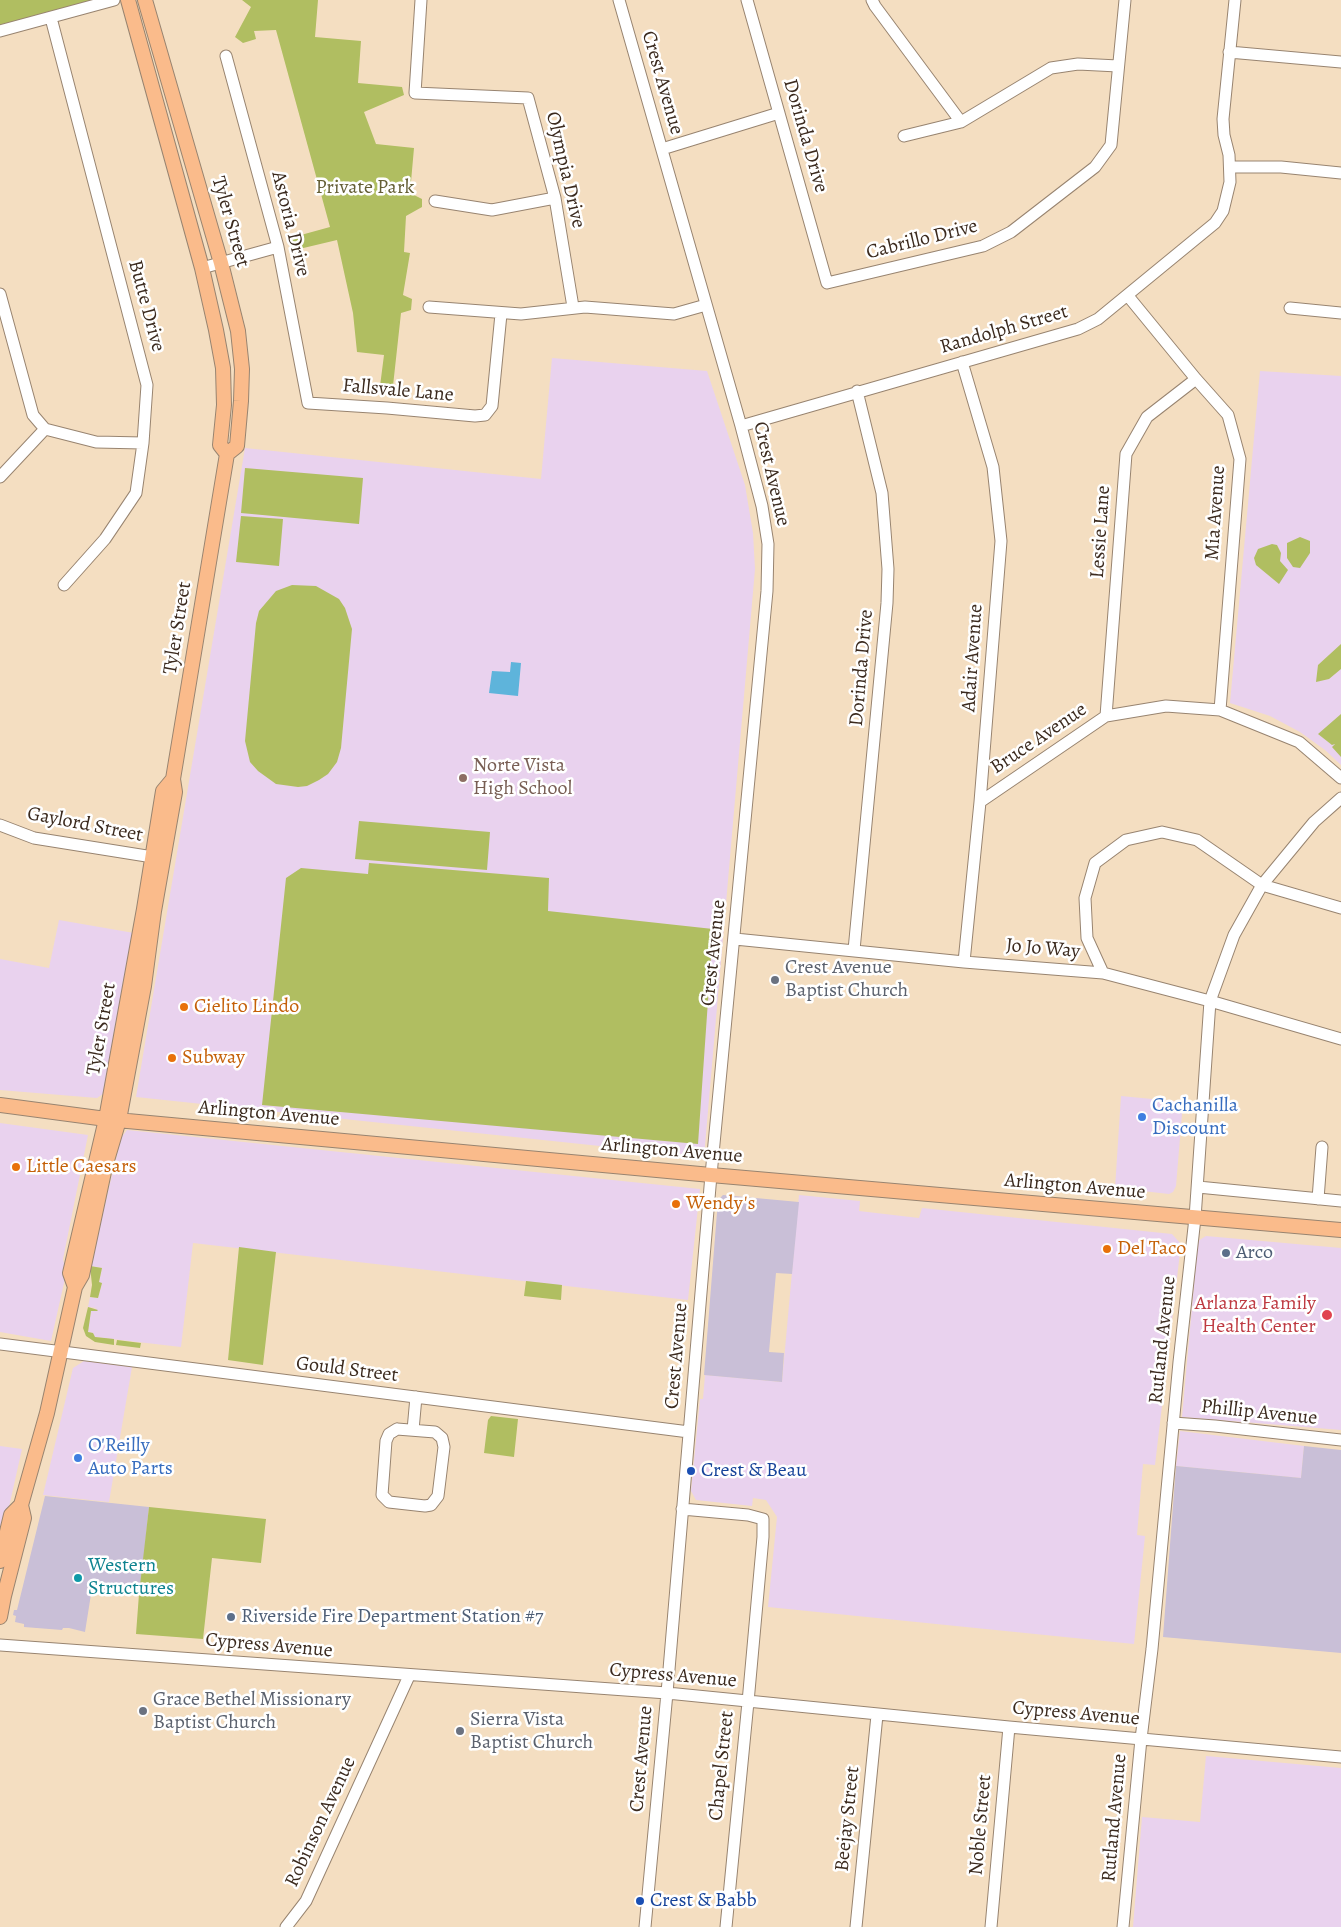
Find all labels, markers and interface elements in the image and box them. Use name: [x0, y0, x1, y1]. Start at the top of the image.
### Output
street label: Crest Avenue: [636, 28, 688, 138]
street label: Dorinda Drive: [777, 76, 833, 196]
street label: Olympia Drive: [540, 109, 590, 231]
street label: Astoria Drive: [265, 169, 315, 279]
street label: Tyler Street: [206, 174, 254, 270]
park label: Private Park: [315, 176, 415, 200]
street label: Cabrillo Drive: [864, 215, 980, 265]
street label: Butte Drive: [122, 258, 170, 354]
street label: Randolph Street: [937, 300, 1071, 360]
street label: Fallsvale Lane: [341, 374, 455, 408]
street label: Crest Avenue: [747, 419, 795, 529]
street label: Mia Avenue: [1201, 465, 1231, 561]
street label: Lessie Lane: [1086, 485, 1116, 579]
street label: Tyler Street: [159, 580, 197, 676]
street label: Adair Avenue: [957, 603, 989, 713]
street label: Dorinda Drive: [845, 609, 879, 727]
street label: Bruce Avenue: [986, 698, 1092, 780]
place label: Norte Vista High School: [473, 754, 572, 801]
marker: Norte Vista High School: [457, 772, 469, 784]
street label: Gaylord Street: [25, 802, 145, 848]
street label: Crest Avenue: [696, 899, 732, 1007]
street label: Jo Jo Way: [1005, 934, 1081, 964]
place label: Crest Avenue Baptist Church: [785, 956, 908, 1003]
marker: Crest Avenue Baptist Church: [769, 974, 781, 986]
street label: Tyler Street: [82, 981, 122, 1077]
place label: Cielito Lindo: [194, 995, 299, 1019]
marker: Cielito Lindo: [178, 1001, 190, 1013]
place label: Subway: [182, 1046, 245, 1070]
marker: Subway: [166, 1052, 178, 1064]
place label: Cachanilla Discount: [1152, 1094, 1238, 1141]
street label: Arlington Avenue: [197, 1096, 341, 1132]
marker: Cachanilla Discount: [1136, 1111, 1148, 1123]
street label: Arlington Avenue: [600, 1133, 744, 1169]
place label: Little Caesars: [26, 1155, 137, 1179]
marker: Little Caesars: [10, 1161, 22, 1173]
street label: Arlington Avenue: [1003, 1169, 1147, 1205]
place label: Wendy's: [686, 1192, 755, 1216]
marker: Wendy's: [670, 1198, 682, 1210]
place label: Del Taco: [1117, 1237, 1186, 1261]
place label: Arco: [1236, 1241, 1273, 1265]
marker: Del Taco: [1101, 1243, 1113, 1255]
marker: Arco: [1220, 1247, 1232, 1259]
street label: Rutland Avenue: [1144, 1275, 1182, 1405]
place label: Arlanza Family Health Center: [1195, 1292, 1316, 1339]
street label: Crest Avenue: [660, 1302, 694, 1410]
marker: Arlanza Family Health Center: [1320, 1308, 1334, 1322]
street label: Gould Street: [295, 1352, 399, 1388]
street label: Phillip Avenue: [1200, 1395, 1318, 1431]
place label: O'Reilly Auto Parts: [88, 1434, 173, 1481]
marker: O'Reilly Auto Parts: [72, 1452, 84, 1464]
place label: Crest & Beau: [701, 1459, 807, 1483]
marker: Crest & Beau: [685, 1465, 697, 1477]
place label: Western Structures: [88, 1554, 174, 1601]
marker: Western Structures: [72, 1572, 84, 1584]
place label: Riverside Fire Department Station #7: [241, 1605, 543, 1629]
marker: Riverside Fire Department Station #7: [225, 1611, 237, 1623]
street label: Cypress Avenue: [204, 1628, 334, 1664]
street label: Cypress Avenue: [608, 1658, 738, 1694]
place label: Grace Bethel Missionary Baptist Church: [153, 1688, 351, 1735]
street label: Cypress Avenue: [1011, 1696, 1141, 1732]
marker: Grace Bethel Missionary Baptist Church: [137, 1705, 149, 1717]
street label: Crest Avenue: [625, 1705, 659, 1813]
place label: Sierra Vista Baptist Church: [470, 1708, 593, 1755]
street label: Chapel Street: [704, 1710, 740, 1822]
marker: Sierra Vista Baptist Church: [454, 1725, 466, 1737]
street label: Robinson Avenue: [280, 1753, 362, 1891]
street label: Rutland Avenue: [1097, 1753, 1133, 1883]
street label: Beejay Street: [831, 1765, 865, 1873]
street label: Noble Street: [965, 1774, 997, 1876]
place label: Crest & Babb: [650, 1889, 757, 1913]
marker: Crest & Babb: [634, 1895, 646, 1907]

